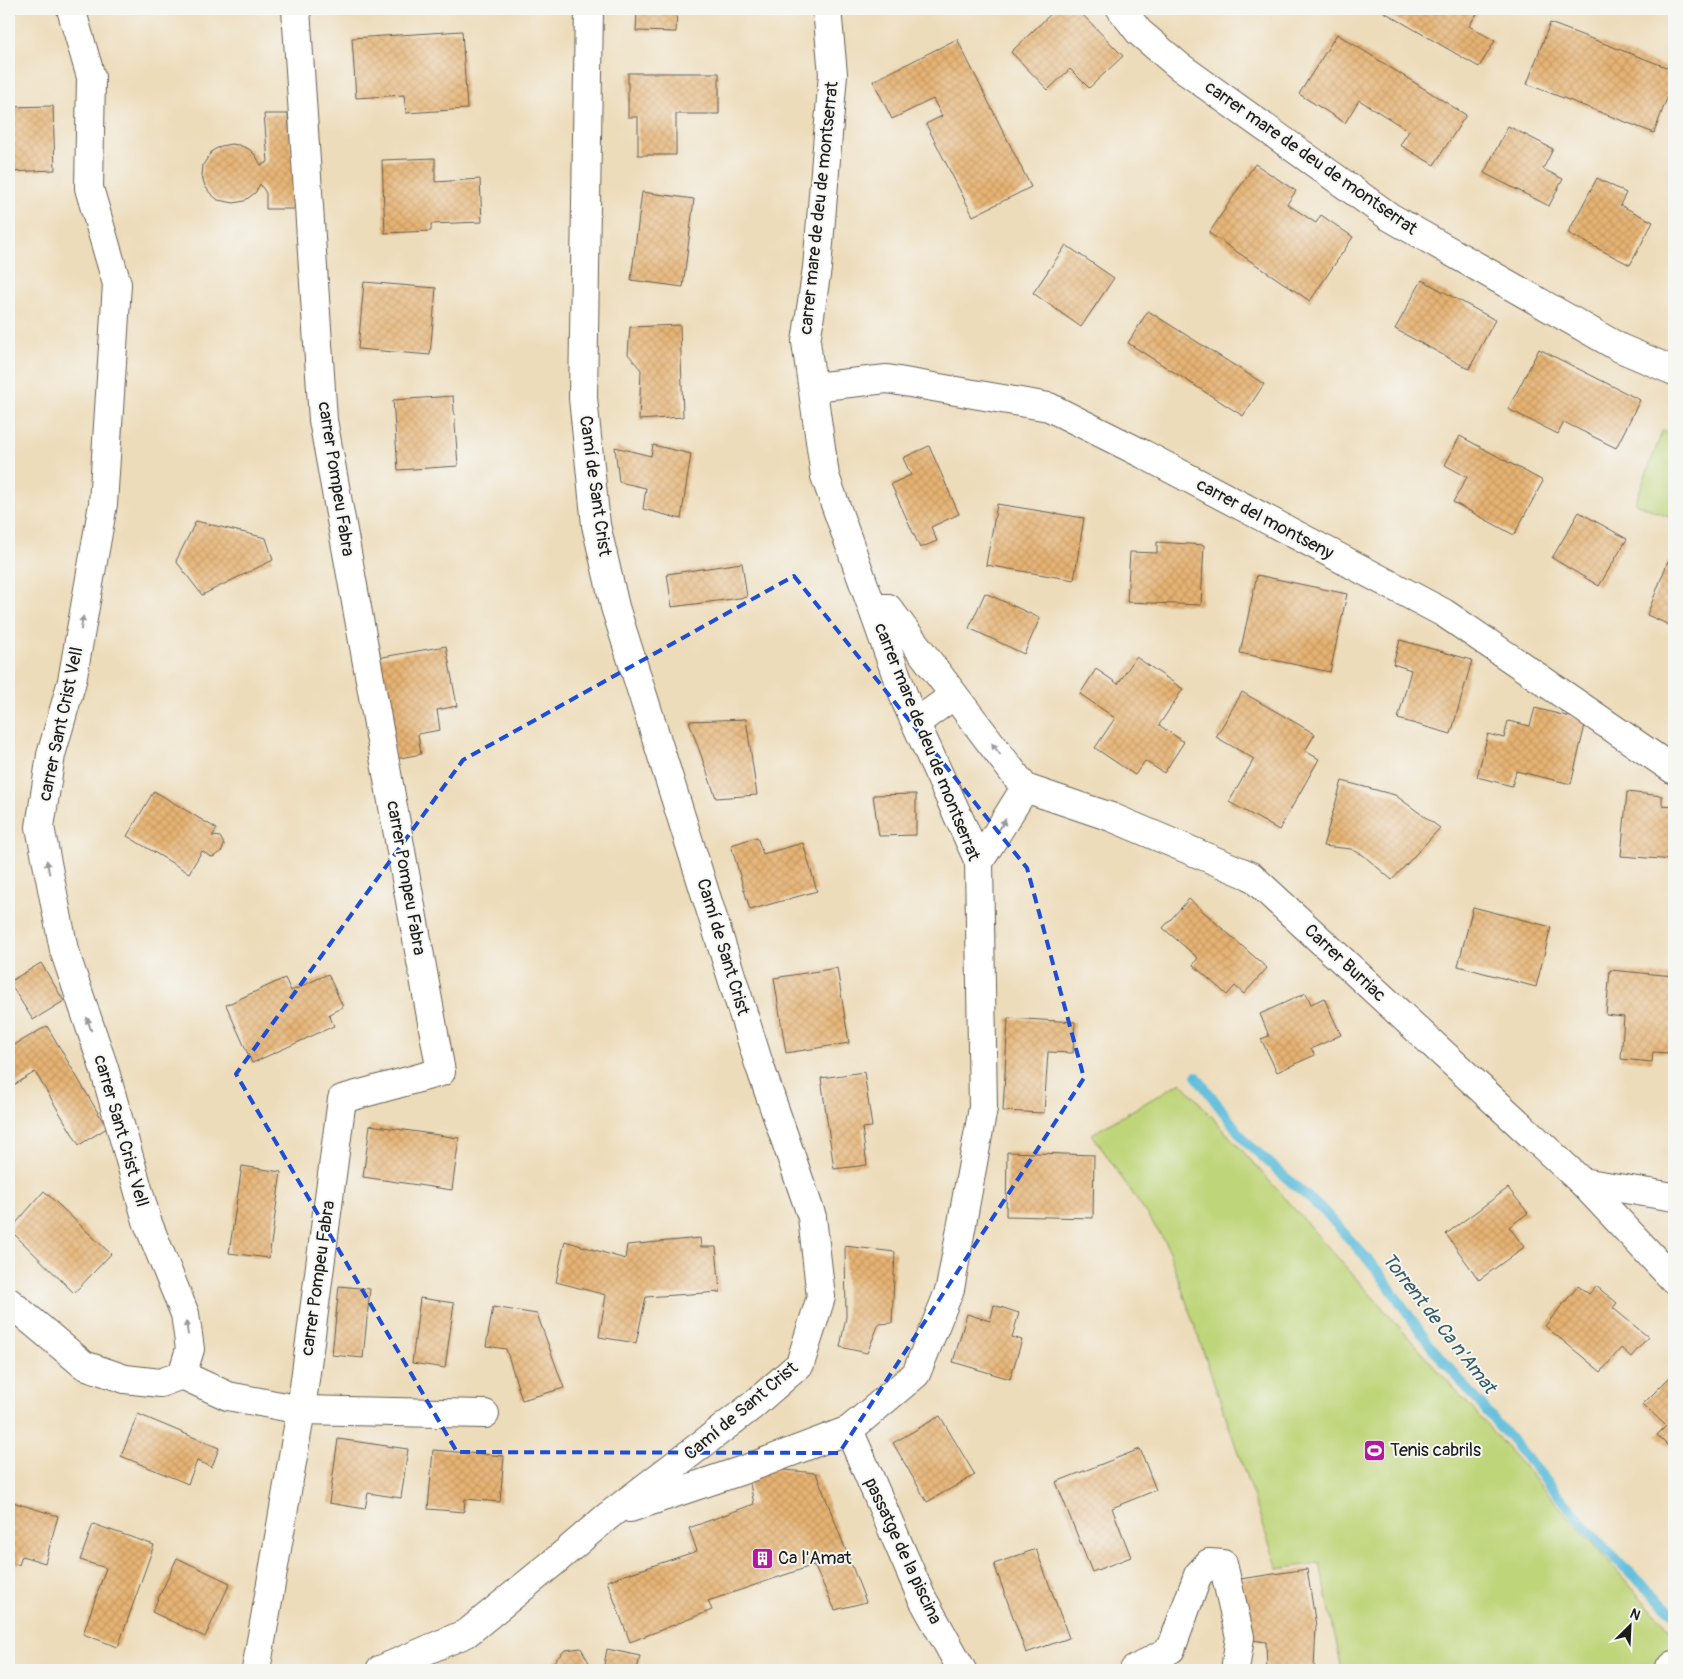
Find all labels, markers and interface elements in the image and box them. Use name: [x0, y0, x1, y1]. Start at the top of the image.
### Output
street label: carrer mare de deu de montserrat: [1200, 76, 1422, 241]
street label: carrer mare de deu de montserrat: [794, 80, 844, 336]
street label: carrer Pompeu Fabra: [312, 400, 360, 558]
street label: Camí de Sant Crist: [574, 414, 616, 559]
street label: carrer del montseny: [1192, 473, 1338, 565]
one-way arrow: [78, 614, 86, 630]
street label: carrer mare de deu de montserrat: [869, 620, 986, 865]
street label: carrer Sant Crist Vell: [33, 645, 89, 803]
one-way arrow: [990, 743, 1001, 756]
street label: carrer Pompeu Fabra: [381, 799, 431, 957]
one-way arrow: [997, 818, 1007, 831]
one-way arrow: [44, 860, 52, 875]
street label: Camí de Sant Crist: [691, 876, 755, 1019]
street label: Carrer Burriac: [1299, 919, 1391, 1007]
one-way arrow: [85, 1016, 93, 1031]
street label: carrer Sant Crist Vell: [88, 1052, 154, 1210]
street label: carrer Pompeu Fabra: [296, 1199, 340, 1357]
water label: Torrent de Ca n'Amat: [1377, 1248, 1503, 1400]
one-way arrow: [183, 1320, 191, 1336]
street label: Camí de Sant Crist: [679, 1356, 803, 1465]
sports icon: Tenis cabrils: [1362, 1438, 1386, 1462]
place label: Tenis cabrils: [1390, 1439, 1481, 1462]
street label: passatge de la piscina: [859, 1474, 947, 1628]
building icon: Ca l'Amat: [750, 1546, 774, 1570]
place label: Ca l'Amat: [778, 1547, 852, 1570]
north arrow: [1606, 1602, 1656, 1652]
text: N: [1627, 1605, 1643, 1624]

